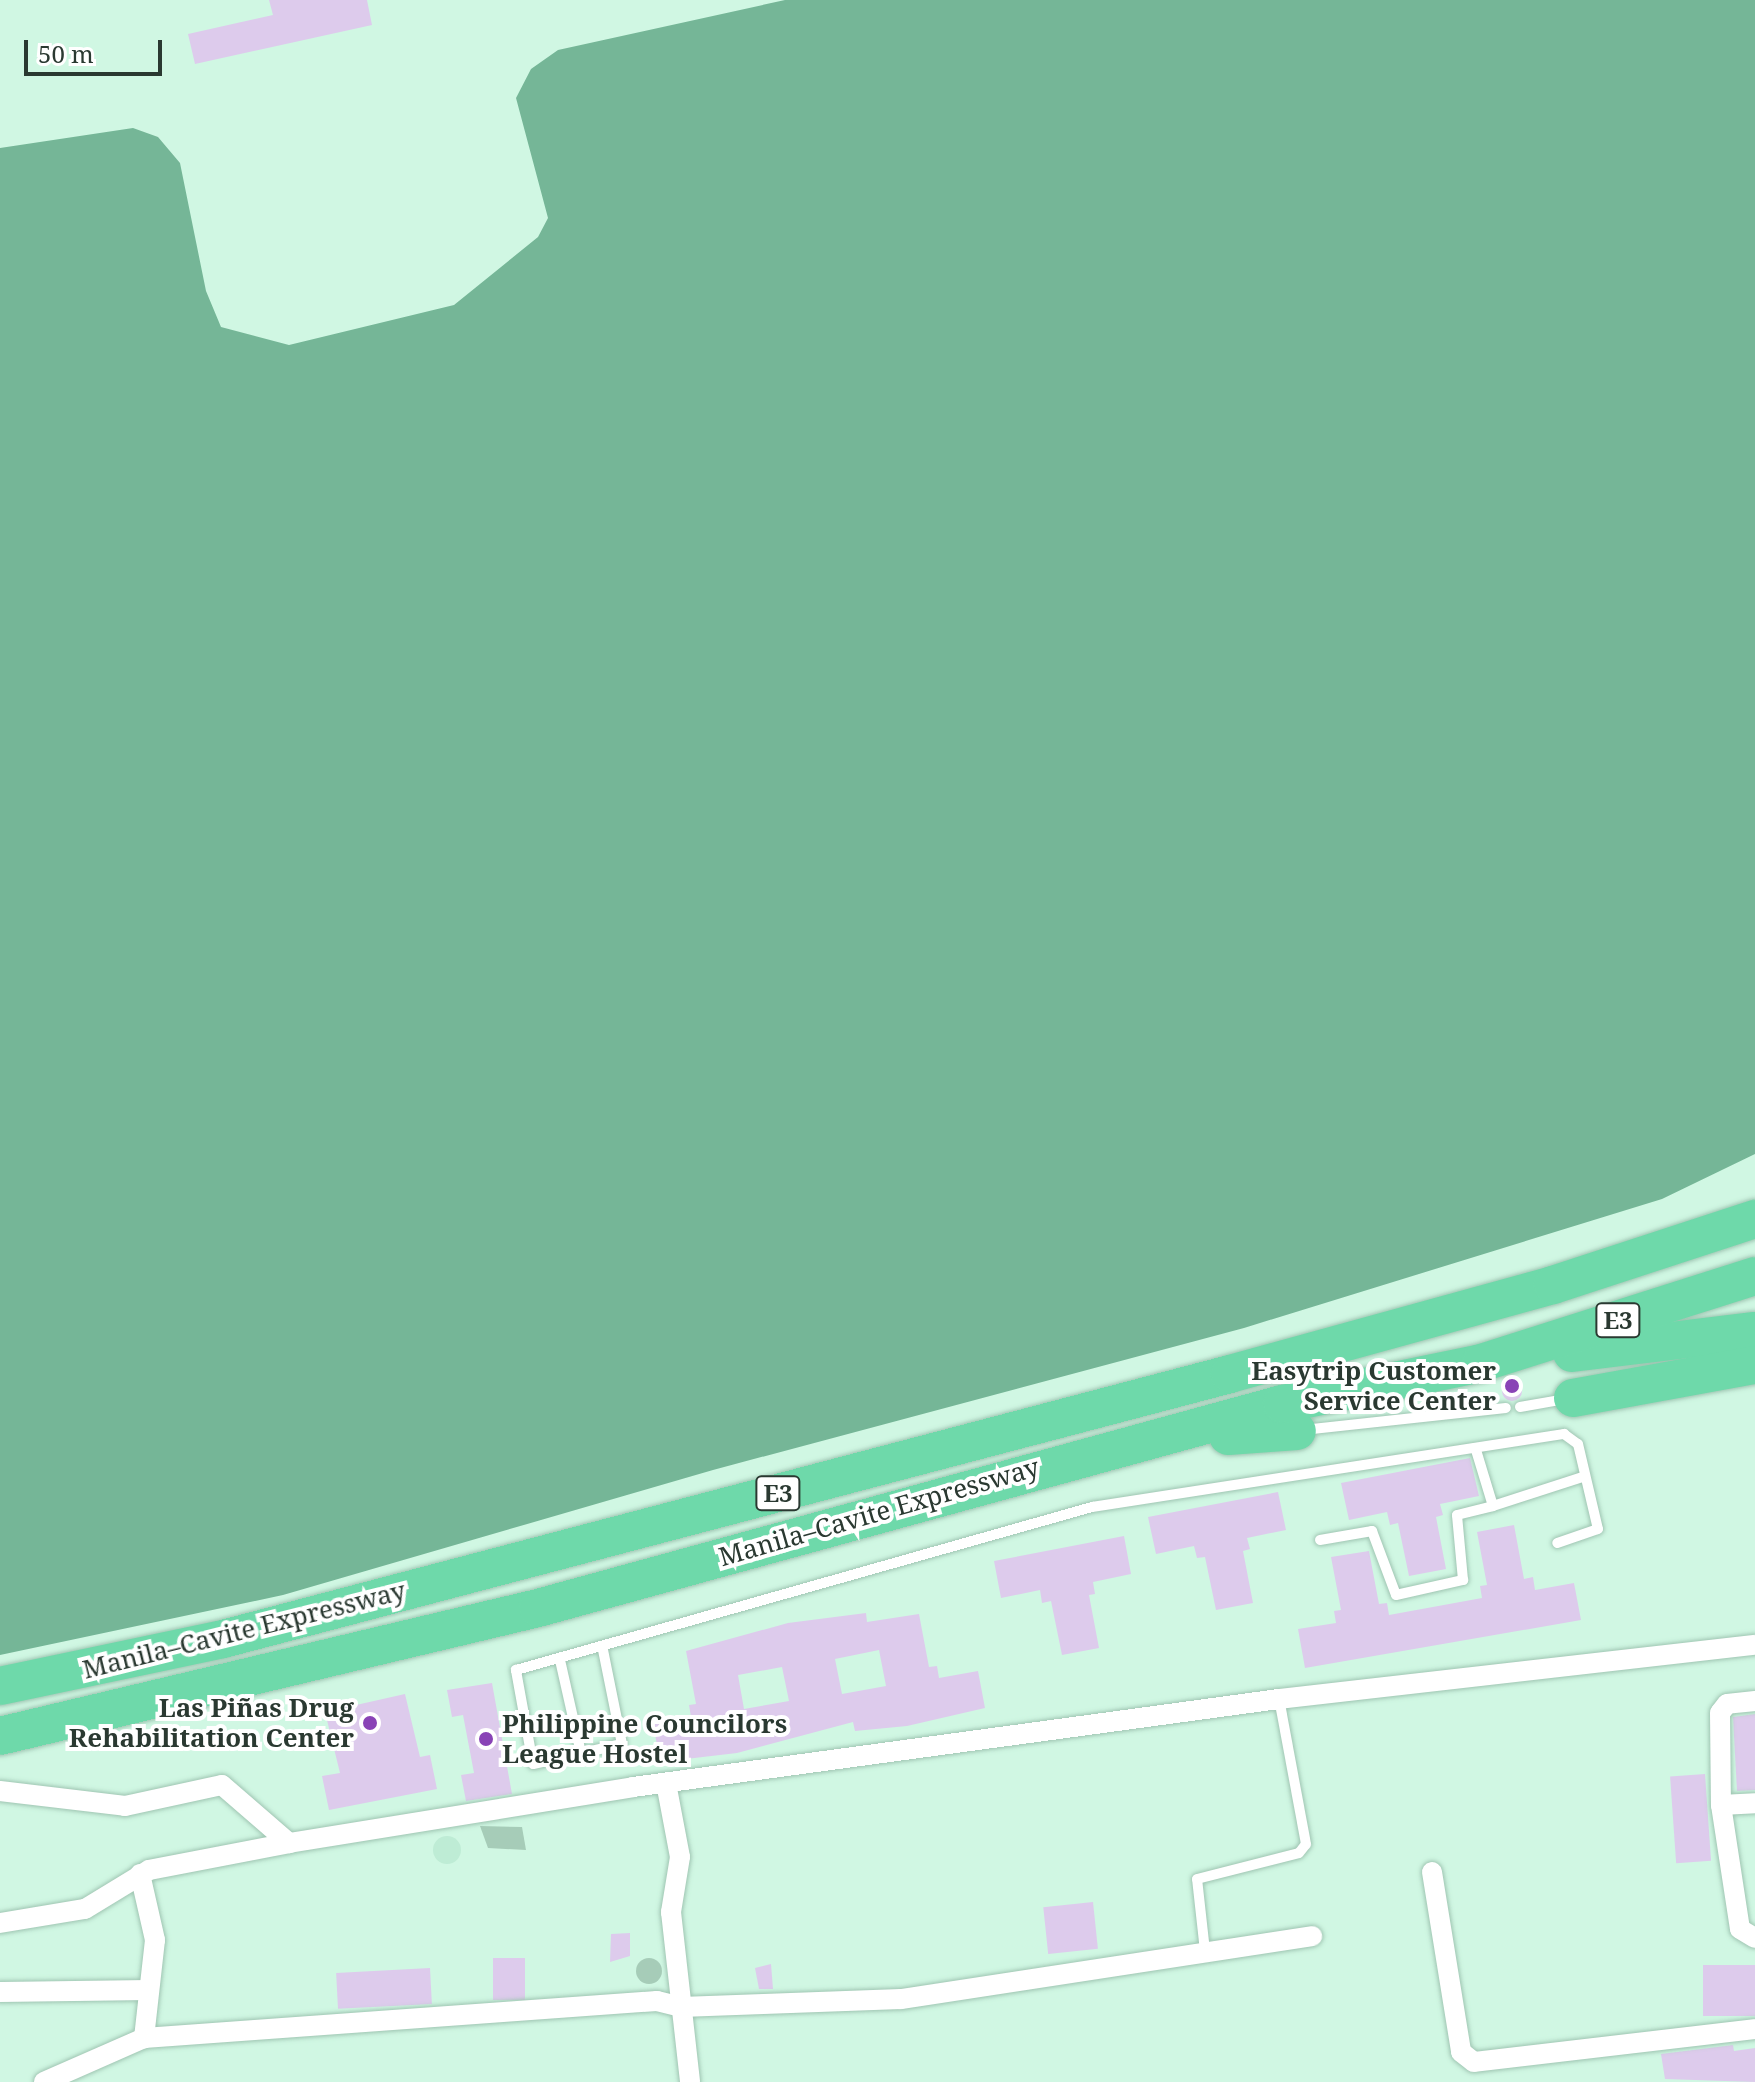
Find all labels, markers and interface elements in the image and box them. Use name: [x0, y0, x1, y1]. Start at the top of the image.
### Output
scale bar: [28, 24, 166, 74]
text: 50 m: [38, 37, 94, 70]
road number: E3: [1594, 1300, 1642, 1340]
place label: Easytrip Customer Service Center: [1251, 1355, 1496, 1416]
marker: Easytrip Customer Service Center: [1503, 1377, 1521, 1395]
street label: Manila–Cavite Expressway: [715, 1451, 1043, 1573]
road number: E3: [754, 1473, 802, 1513]
street label: Manila–Cavite Expressway: [79, 1575, 409, 1685]
place label: Las Piñas Drug Rehabilitation Center: [69, 1692, 354, 1754]
place label: Philippine Councilors League Hostel: [502, 1708, 787, 1770]
marker: Las Piñas Drug Rehabilitation Center: [361, 1714, 379, 1732]
marker: Philippine Councilors League Hostel: [477, 1730, 495, 1748]

